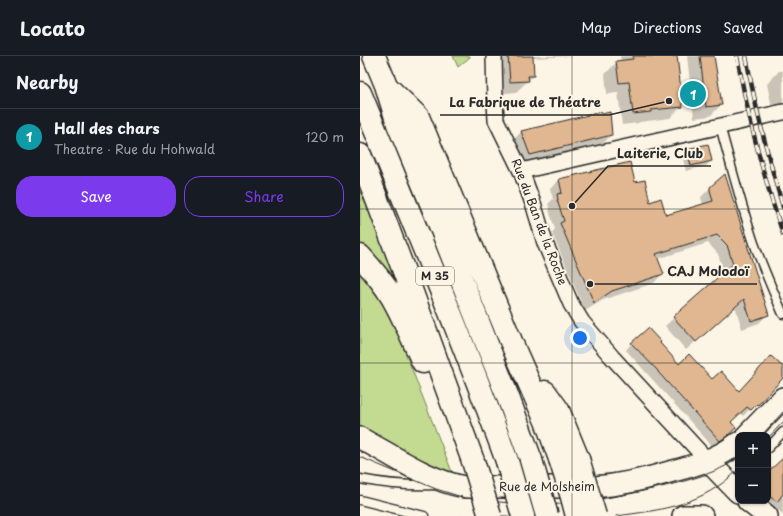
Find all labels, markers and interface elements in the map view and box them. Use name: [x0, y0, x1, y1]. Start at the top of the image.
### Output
text: Locato: [20, 14, 85, 42]
text: Map: [581, 17, 611, 38]
text: Directions: [633, 17, 701, 38]
text: Saved: [723, 17, 763, 38]
text: Nearby: [16, 69, 78, 95]
pin: 1: [680, 79, 706, 109]
callout: La Fabrique de Théatre: [440, 90, 609, 115]
text: La Fabrique de Théatre: [449, 92, 601, 111]
text: Hall des chars: [54, 116, 160, 139]
text: 1: [26, 127, 32, 146]
text: 120 m: [305, 127, 344, 146]
text: Theatre · Rue du Hohwald: [54, 139, 215, 158]
callout: Laiterie, Club: [608, 141, 711, 166]
text: Laiterie, Club: [617, 143, 703, 162]
street label: Rue du Ban de la Roche: [508, 156, 572, 287]
button: Save: [16, 176, 176, 217]
button: Share: [184, 176, 344, 217]
callout: CAJ Molodoï: [659, 259, 757, 284]
text: CAJ Molodoï: [667, 261, 750, 280]
road number: M 35: [416, 267, 454, 285]
your location: [570, 328, 590, 348]
map controls: [735, 432, 771, 504]
button: +: [735, 432, 771, 468]
button: −: [735, 468, 771, 504]
street label: Rue de Molsheim: [499, 477, 595, 495]

